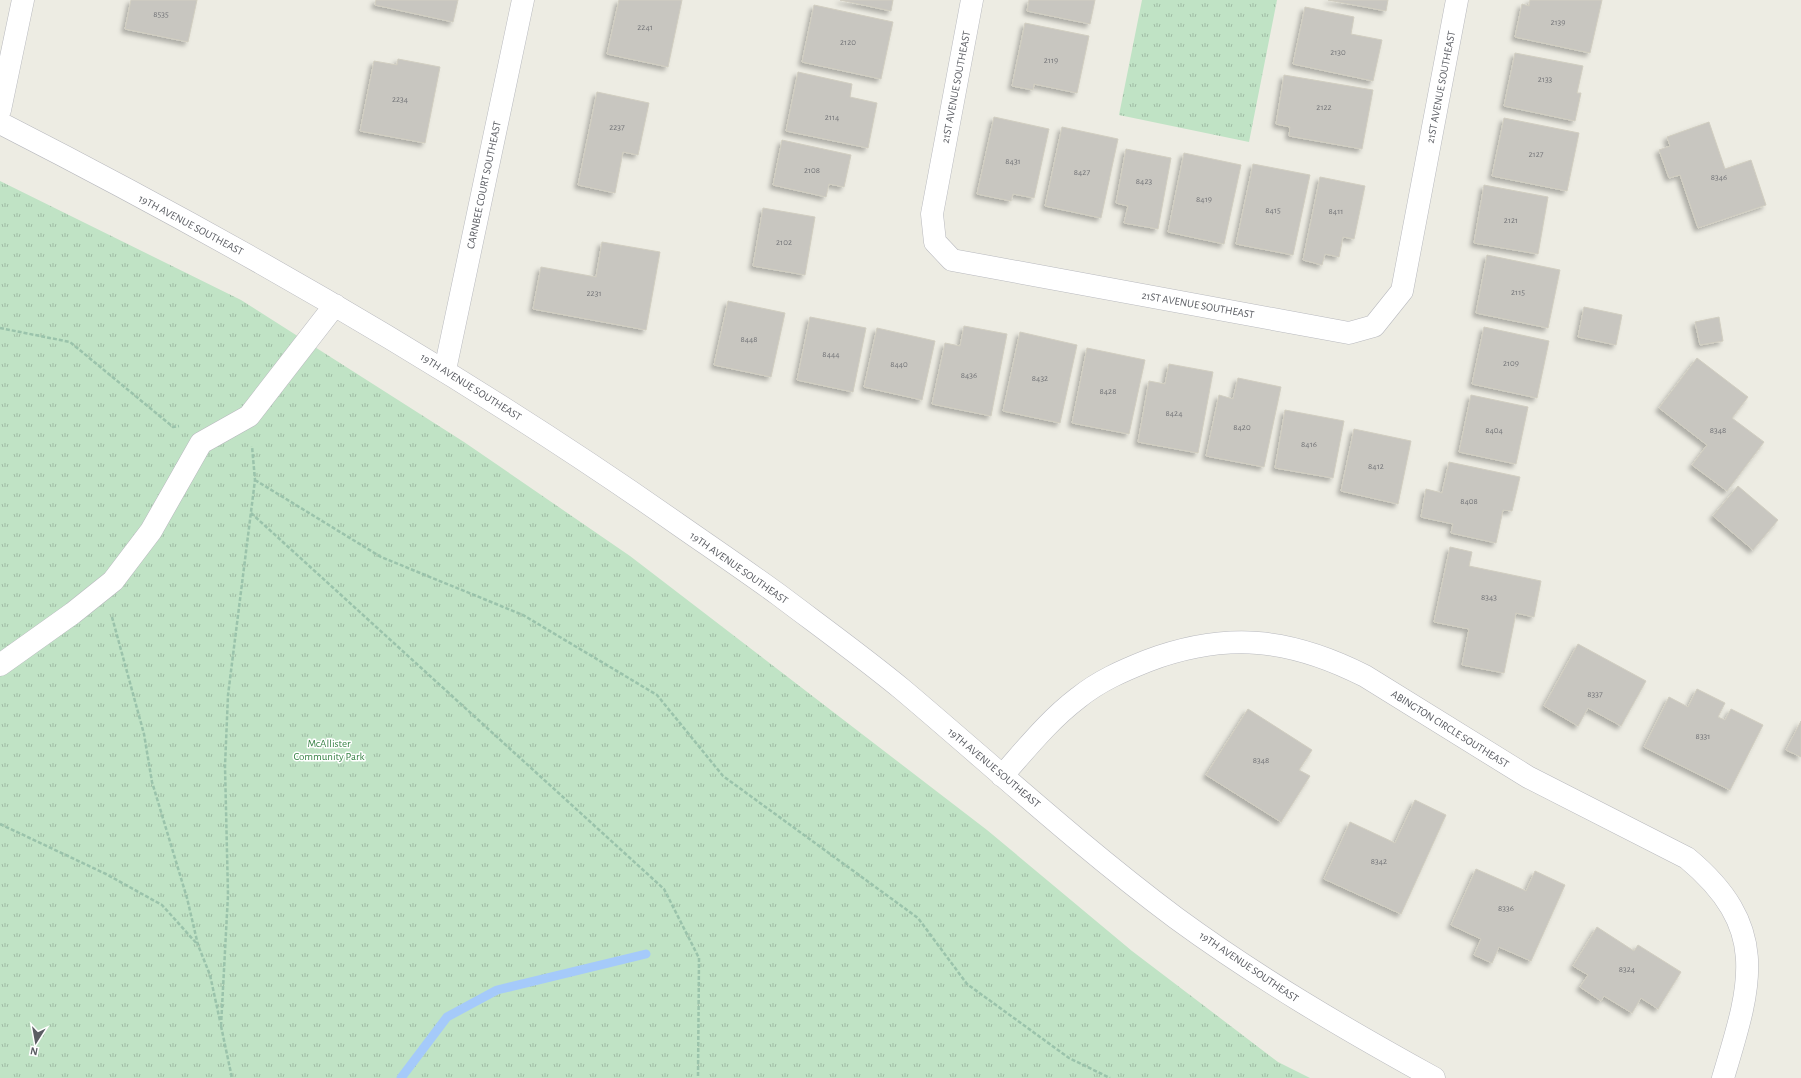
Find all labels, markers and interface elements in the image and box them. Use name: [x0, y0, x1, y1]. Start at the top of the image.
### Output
house number: 8535: [153, 10, 169, 19]
house number: 2139: [1550, 18, 1566, 27]
house number: 2241: [637, 23, 653, 32]
street label: 21ST AVENUE SOUTHEAST: [940, 29, 972, 144]
street label: 21ST AVENUE SOUTHEAST: [1425, 29, 1457, 144]
house number: 2120: [840, 38, 856, 47]
house number: 2130: [1330, 48, 1346, 57]
house number: 2119: [1044, 56, 1058, 65]
house number: 2133: [1538, 75, 1553, 84]
house number: 2234: [392, 95, 409, 104]
house number: 2122: [1316, 103, 1332, 112]
house number: 2114: [825, 113, 840, 122]
street label: CARNBEE COURT SOUTHEAST: [465, 119, 503, 250]
house number: 2237: [609, 123, 625, 132]
house number: 2127: [1528, 150, 1544, 159]
house number: 8431: [1005, 157, 1021, 166]
house number: 2108: [804, 166, 820, 175]
house number: 8427: [1074, 168, 1090, 177]
house number: 8346: [1711, 173, 1727, 182]
house number: 8423: [1136, 177, 1152, 186]
street label: 19TH AVENUE SOUTHEAST: [137, 193, 246, 258]
house number: 8419: [1196, 195, 1212, 204]
house number: 8415: [1265, 206, 1281, 215]
house number: 8411: [1329, 207, 1343, 216]
house number: 2121: [1504, 216, 1518, 225]
house number: 2102: [776, 238, 792, 247]
house number: 2115: [1511, 288, 1525, 297]
house number: 2231: [587, 289, 602, 298]
street label: 21ST AVENUE SOUTHEAST: [1141, 290, 1256, 320]
house number: 8448: [740, 335, 758, 344]
house number: 8444: [822, 350, 840, 359]
street label: 19TH AVENUE SOUTHEAST: [419, 351, 524, 423]
house number: 2109: [1503, 359, 1519, 368]
house number: 8440: [890, 360, 908, 369]
house number: 8436: [961, 371, 977, 380]
house number: 8432: [1032, 374, 1048, 383]
house number: 8428: [1100, 387, 1116, 396]
house number: 8424: [1165, 409, 1183, 418]
house number: 8420: [1233, 423, 1251, 432]
house number: 8404: [1485, 426, 1504, 435]
house number: 8348: [1710, 426, 1726, 435]
house number: 8416: [1301, 440, 1317, 449]
house number: 8412: [1368, 462, 1384, 471]
house number: 8408: [1460, 497, 1478, 506]
street label: 19TH AVENUE SOUTHEAST: [688, 530, 791, 606]
house number: 8343: [1481, 593, 1497, 602]
street label: ABINGTON CIRCLE SOUTHEAST: [1389, 688, 1511, 770]
house number: 8337: [1587, 690, 1603, 699]
street label: 19TH AVENUE SOUTHEAST: [946, 726, 1043, 810]
house number: 8331: [1696, 732, 1710, 741]
park label: McAllister Community Park: [293, 738, 365, 762]
house number: 8348: [1253, 756, 1269, 765]
house number: 8342: [1371, 857, 1387, 866]
house number: 8336: [1498, 904, 1514, 913]
street label: 19TH AVENUE SOUTHEAST: [1197, 930, 1301, 1005]
house number: 8324: [1619, 965, 1636, 974]
north arrow: [16, 1022, 56, 1062]
text: N: [29, 1045, 39, 1057]

